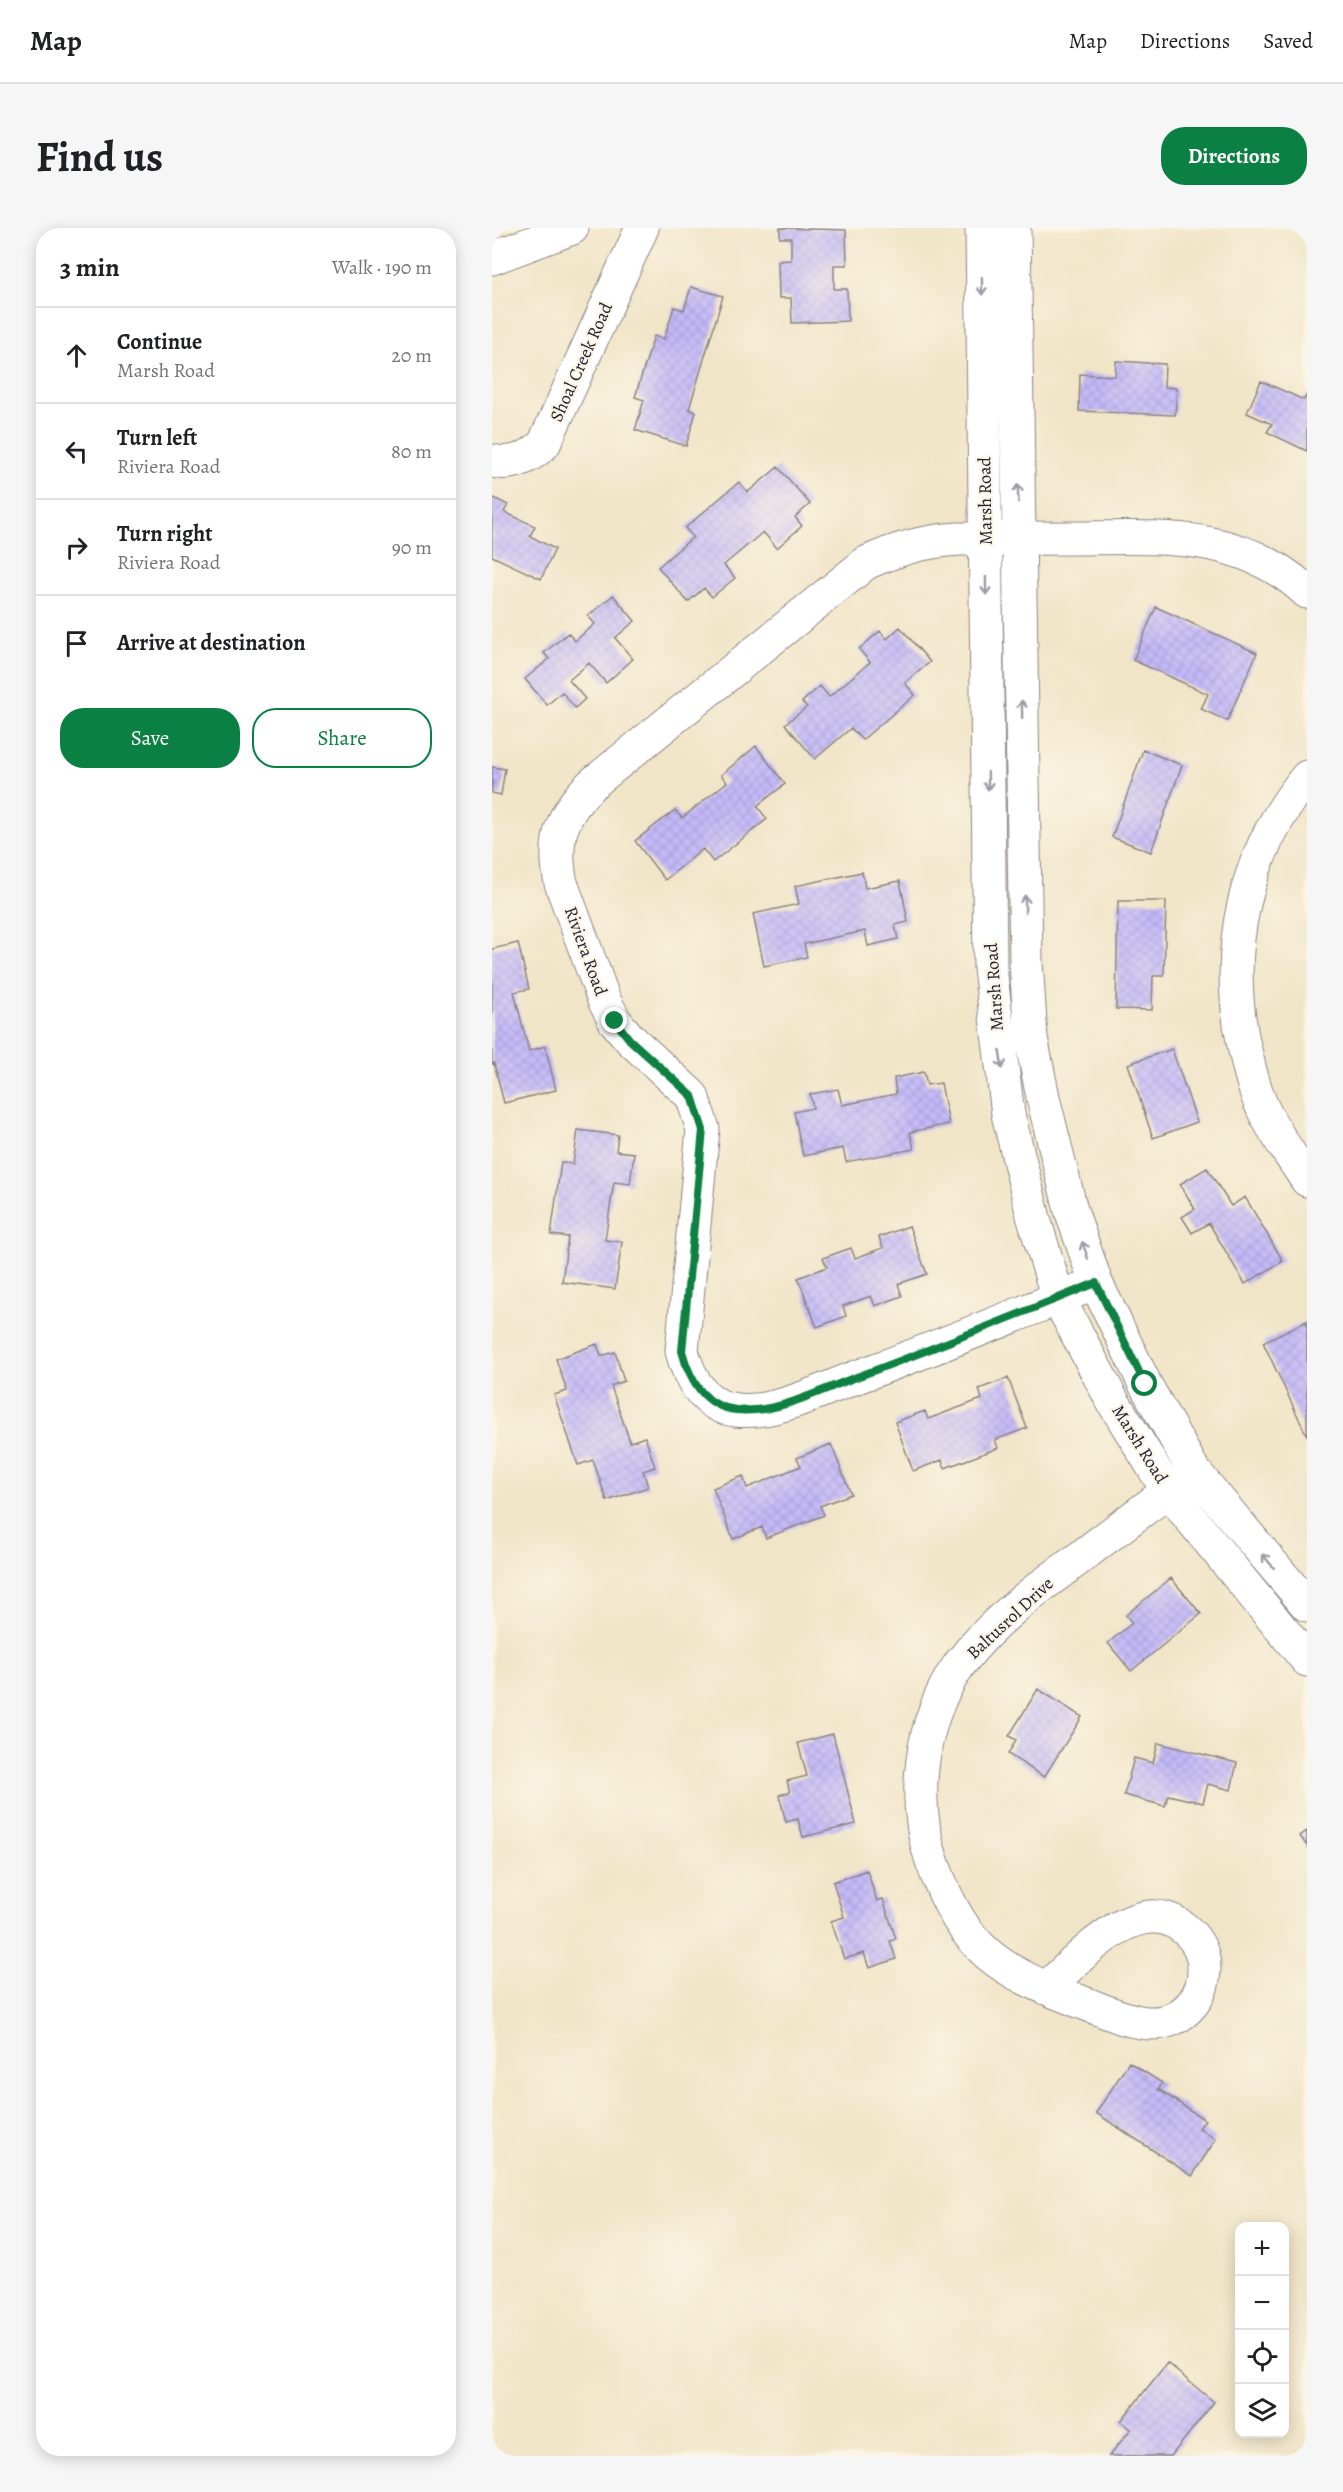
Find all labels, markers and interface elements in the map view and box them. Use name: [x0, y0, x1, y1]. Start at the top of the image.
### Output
text: Map: [30, 22, 82, 60]
text: Map: [1069, 27, 1107, 55]
text: Directions: [1140, 27, 1230, 55]
text: Saved: [1263, 27, 1313, 55]
button: Directions: [1161, 127, 1307, 185]
text: Find us: [36, 128, 163, 185]
text: 3 min: [60, 250, 120, 285]
text: Walk · 190 m: [332, 254, 432, 281]
one-way arrow: [977, 276, 988, 296]
street label: Shoal Creek Road: [544, 298, 618, 425]
text: Continue: [117, 327, 202, 357]
icon: ahead: [60, 339, 93, 372]
text: 20 m: [391, 342, 432, 369]
text: Marsh Road: [117, 357, 215, 384]
text: Turn left: [117, 423, 197, 453]
icon: left: [60, 435, 93, 468]
text: 80 m: [391, 438, 432, 465]
text: Riviera Road: [117, 453, 221, 480]
street label: Marsh Road: [972, 456, 998, 545]
one-way arrow: [1012, 483, 1024, 503]
text: Turn right: [117, 519, 213, 549]
icon: right: [60, 531, 93, 564]
text: 90 m: [392, 534, 432, 561]
text: Riviera Road: [117, 549, 221, 576]
one-way arrow: [980, 576, 992, 596]
icon: arrive: [60, 627, 93, 660]
text: Arrive at destination: [117, 628, 306, 658]
one-way arrow: [1016, 699, 1027, 719]
button: Save: [60, 708, 240, 768]
button: Share: [252, 708, 432, 768]
one-way arrow: [982, 771, 994, 791]
one-way arrow: [1019, 894, 1031, 914]
street label: Riviera Road: [559, 903, 613, 999]
street label: Marsh Road: [979, 942, 1009, 1032]
route end: [601, 1007, 627, 1033]
one-way arrow: [995, 1049, 1006, 1069]
one-way arrow: [1079, 1242, 1090, 1260]
route start: [1131, 1370, 1157, 1396]
street label: Marsh Road: [1106, 1400, 1174, 1488]
one-way arrow: [1262, 1553, 1275, 1569]
street label: Baltusrol Drive: [961, 1572, 1059, 1664]
map controls: [1235, 2222, 1289, 2438]
button: +: [1235, 2222, 1289, 2276]
button: −: [1235, 2276, 1289, 2330]
button: locate: [1235, 2330, 1289, 2384]
button: layers: [1235, 2384, 1289, 2438]

